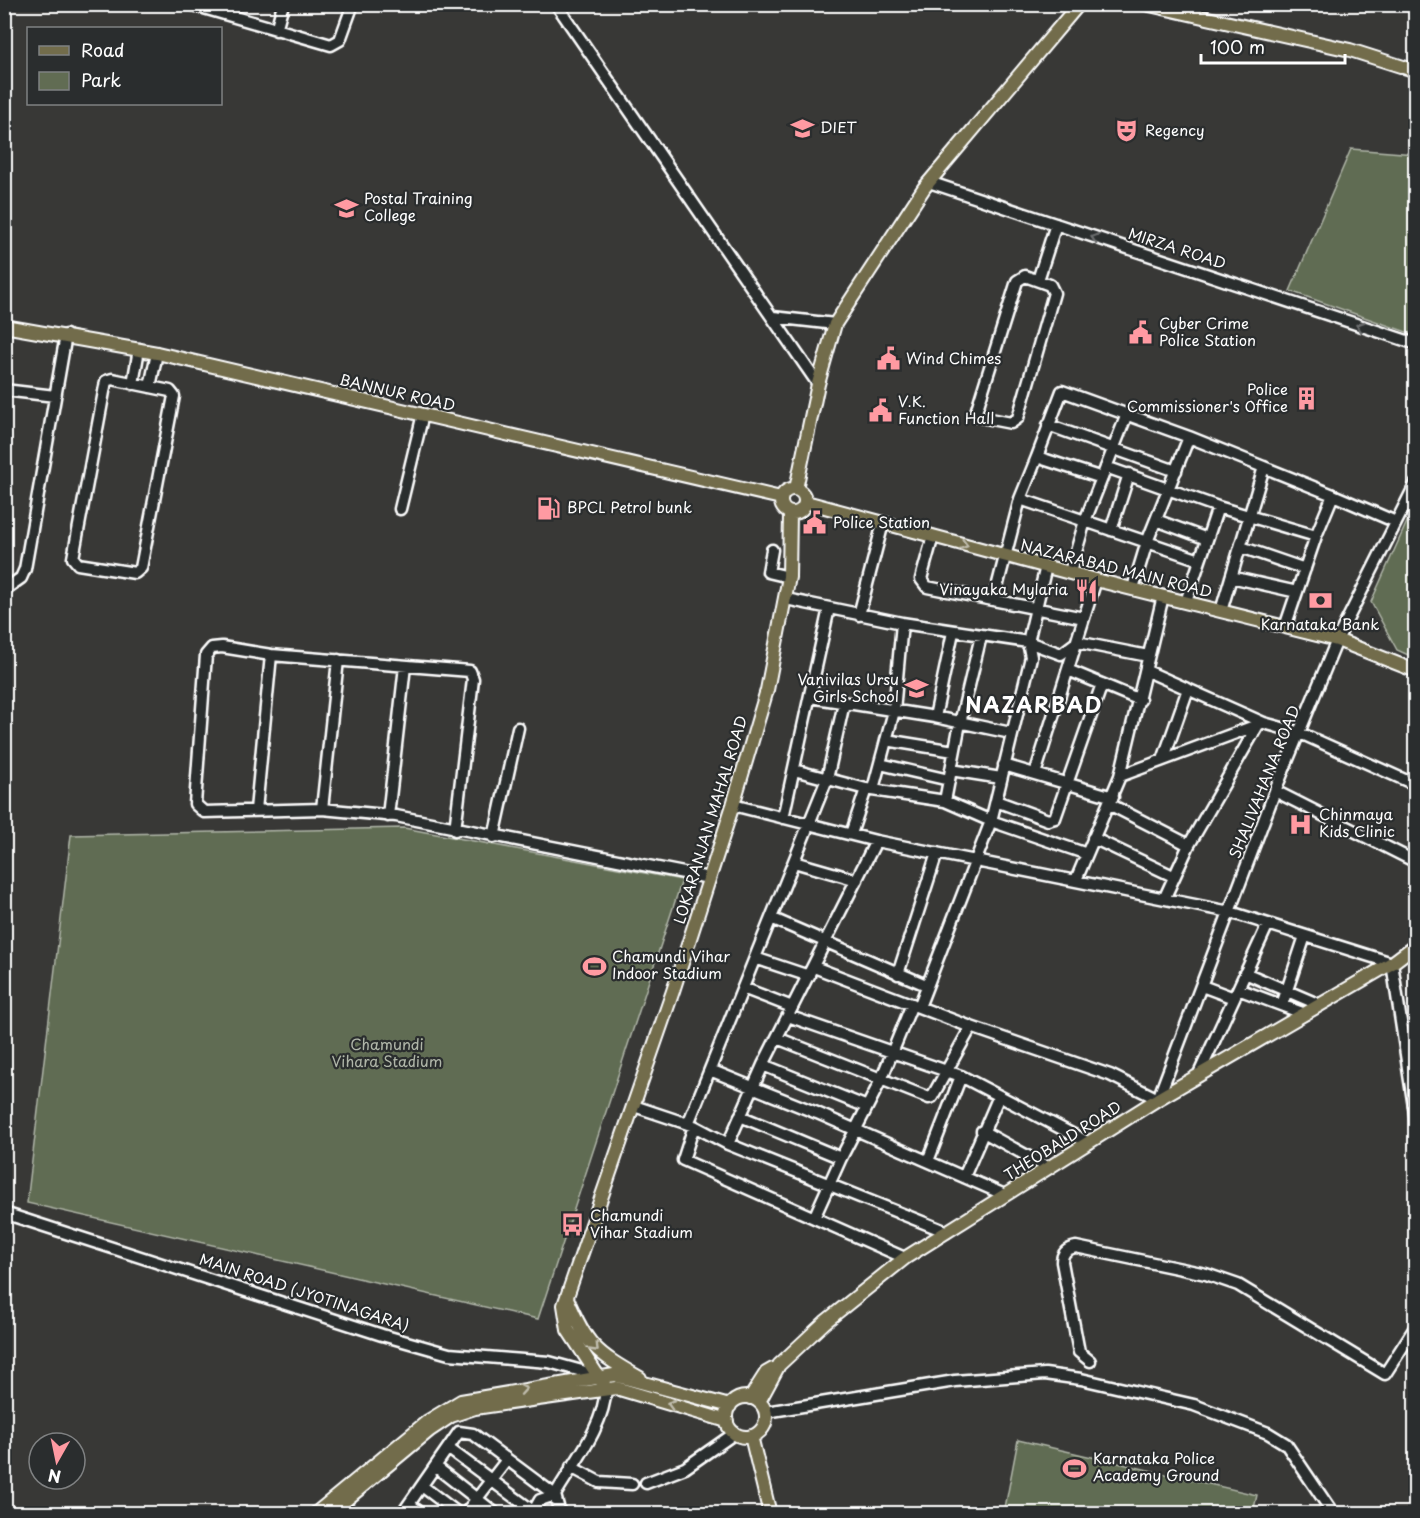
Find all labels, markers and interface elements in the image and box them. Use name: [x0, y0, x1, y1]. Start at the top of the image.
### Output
legend: [27, 27, 222, 105]
scale bar: [1201, 27, 1345, 65]
text: 100 m: [1210, 33, 1265, 60]
text: Road: [81, 36, 125, 63]
text: Park: [81, 66, 121, 93]
school or university icon: DIET: [789, 115, 815, 141]
place label: DIET: [820, 115, 858, 138]
theatre icon: Regency: [1114, 118, 1140, 144]
place label: Regency: [1145, 118, 1205, 141]
place label: Postal Training College: [364, 186, 473, 226]
school or university icon: Postal Training College: [333, 195, 359, 221]
street label: MIRZA ROAD: [1126, 221, 1229, 274]
one-way arrow: [1090, 232, 1101, 245]
place label: Cyber Crime Police Station: [1159, 311, 1256, 351]
public building icon: Cyber Crime Police Station: [1128, 320, 1154, 346]
one-way arrow: [1355, 321, 1366, 333]
public building icon: Wind Chimes: [875, 346, 901, 372]
place label: Wind Chimes: [906, 346, 1001, 369]
street label: BANNUR ROAD: [337, 367, 458, 416]
place label: Police Commissioner's Office: [1127, 377, 1288, 417]
building icon: Police Commissioner's Office: [1293, 386, 1319, 412]
place label: V.K. Function Hall: [898, 389, 994, 429]
public building icon: V.K. Function Hall: [867, 398, 893, 424]
fuel station icon: BPCL Petrol bunk: [536, 495, 562, 521]
place label: BPCL Petrol bunk: [567, 495, 692, 518]
public building icon: Police Station: [802, 510, 828, 536]
place label: Police Station: [833, 510, 930, 533]
street label: NAZARABAD MAIN ROAD: [1018, 533, 1215, 603]
one-way arrow: [959, 537, 969, 550]
place label: Vinayaka Mylaria: [939, 577, 1069, 600]
restaurant icon: Vinayaka Mylaria: [1073, 577, 1099, 603]
bank icon: Karnataka Bank: [1307, 588, 1333, 614]
place label: Karnataka Bank: [1261, 612, 1379, 635]
place label: Vanivilas Ursu Girls School: [798, 667, 899, 707]
school or university icon: Vanivilas Ursu Girls School: [904, 676, 930, 702]
district label: NAZARBAD: [965, 688, 1103, 720]
street label: SHALIVAHANA ROAD: [1222, 701, 1305, 861]
street label: LOKARANJAN MAHAL ROAD: [667, 713, 752, 927]
place label: Chinmaya Kids Clinic: [1319, 802, 1395, 842]
hospital icon: Chinmaya Kids Clinic: [1288, 811, 1314, 837]
place label: Chamundi Vihar Indoor Stadium: [612, 944, 730, 984]
sports icon: Chamundi Vihar Indoor Stadium: [581, 953, 607, 979]
park label: Chamundi Vihara Stadium: [332, 1032, 442, 1072]
street label: THEOBALD ROAD: [999, 1094, 1125, 1185]
place label: Chamundi Vihar Stadium: [590, 1203, 693, 1243]
bus stop icon: Chamundi Vihar Stadium: [559, 1212, 585, 1238]
street label: MAIN ROAD (JYOTINAGARA): [197, 1247, 412, 1336]
one-way arrow: [588, 1341, 599, 1352]
one-way arrow: [517, 1383, 527, 1396]
one-way arrow: [666, 1399, 677, 1411]
north arrow: [27, 1431, 87, 1491]
place label: Karnataka Police Academy Ground: [1093, 1446, 1219, 1486]
sports icon: Karnataka Police Academy Ground: [1062, 1455, 1088, 1481]
text: N: [46, 1464, 63, 1490]

